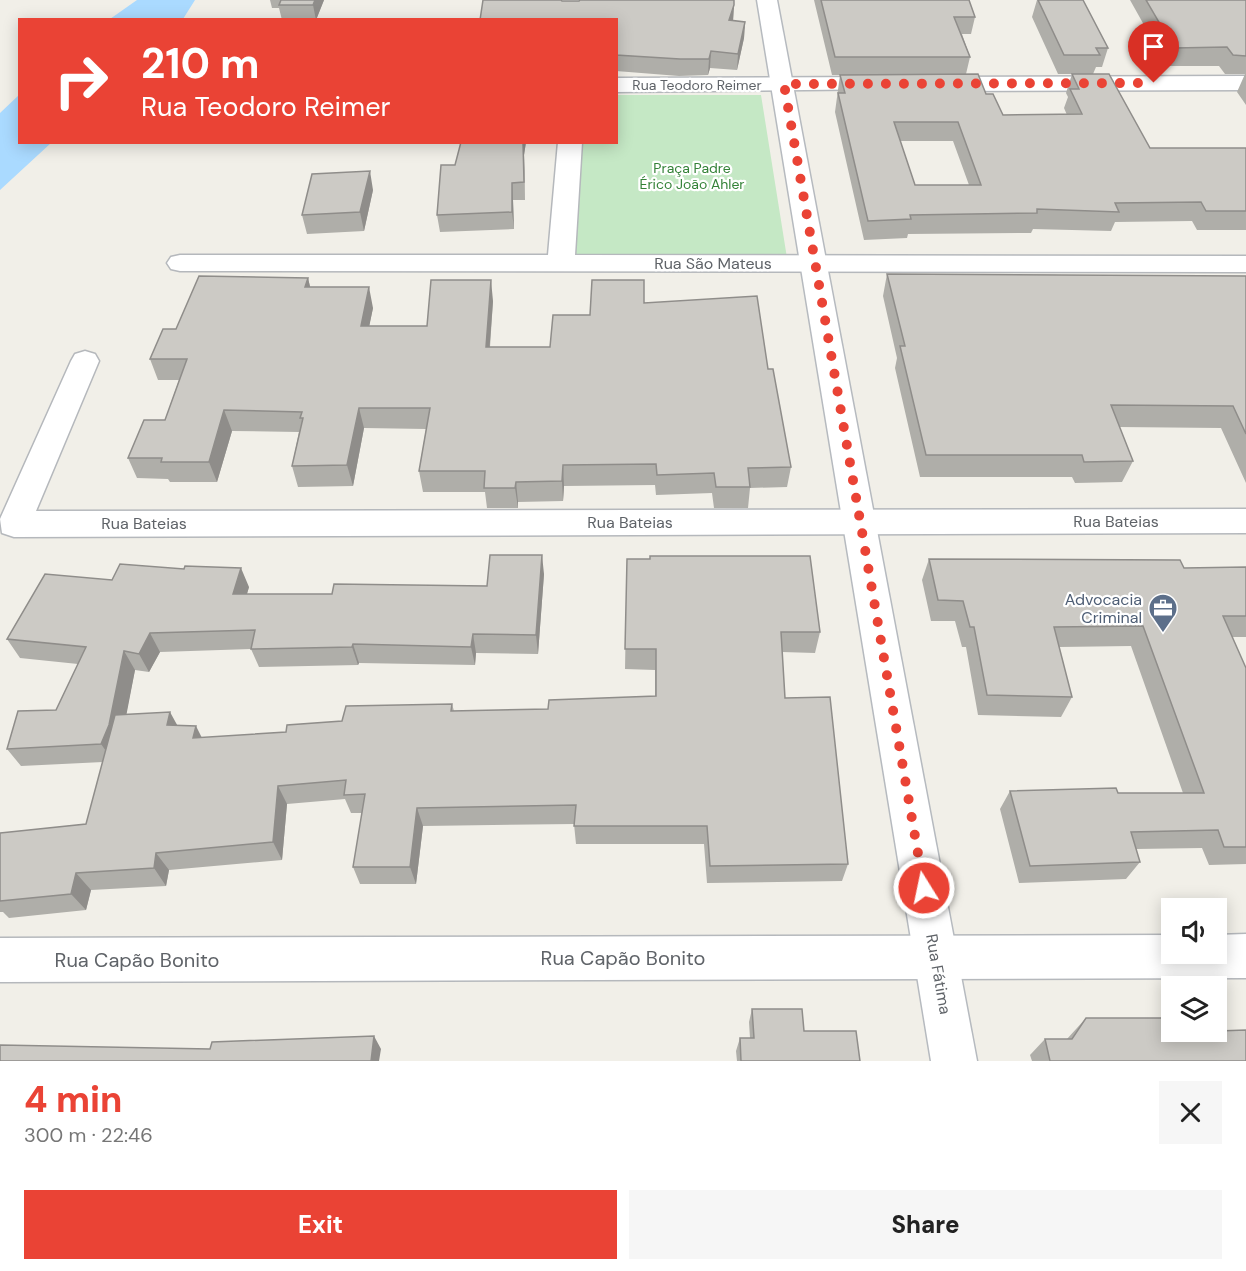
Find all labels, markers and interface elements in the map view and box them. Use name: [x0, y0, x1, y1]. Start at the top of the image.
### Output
pin: [1128, 21, 1179, 83]
icon: arrive: [1137, 30, 1170, 63]
text: 210 m: [141, 36, 259, 91]
icon: right: [42, 42, 120, 120]
street label: Rua Teodoro Reimer: [632, 76, 762, 94]
text: Rua Teodoro Reimer: [141, 89, 390, 124]
park label: Praça Padre Érico João Ahler: [639, 159, 745, 193]
street label: Rua São Mateus: [654, 253, 772, 274]
street label: Rua Bateias: [1073, 511, 1159, 532]
street label: Rua Bateias: [587, 512, 673, 533]
street label: Rua Bateias: [101, 513, 187, 534]
place label: Advocacia Criminal: [1065, 589, 1142, 628]
office icon: Advocacia Criminal: [1147, 592, 1179, 634]
position arrow: [892, 856, 956, 920]
map controls: [1161, 898, 1227, 1042]
button: sound: [1161, 898, 1227, 964]
street label: Rua Fátima: [921, 932, 956, 1016]
street label: Rua Capão Bonito: [541, 945, 705, 971]
street label: Rua Capão Bonito: [55, 947, 219, 973]
button: layers: [1161, 976, 1227, 1042]
text: 4 min: [24, 1076, 122, 1123]
button: close: [1159, 1081, 1222, 1144]
text: 300 m · 22:46: [24, 1122, 153, 1148]
button: Exit: [24, 1190, 617, 1259]
button: Share: [629, 1190, 1222, 1259]

